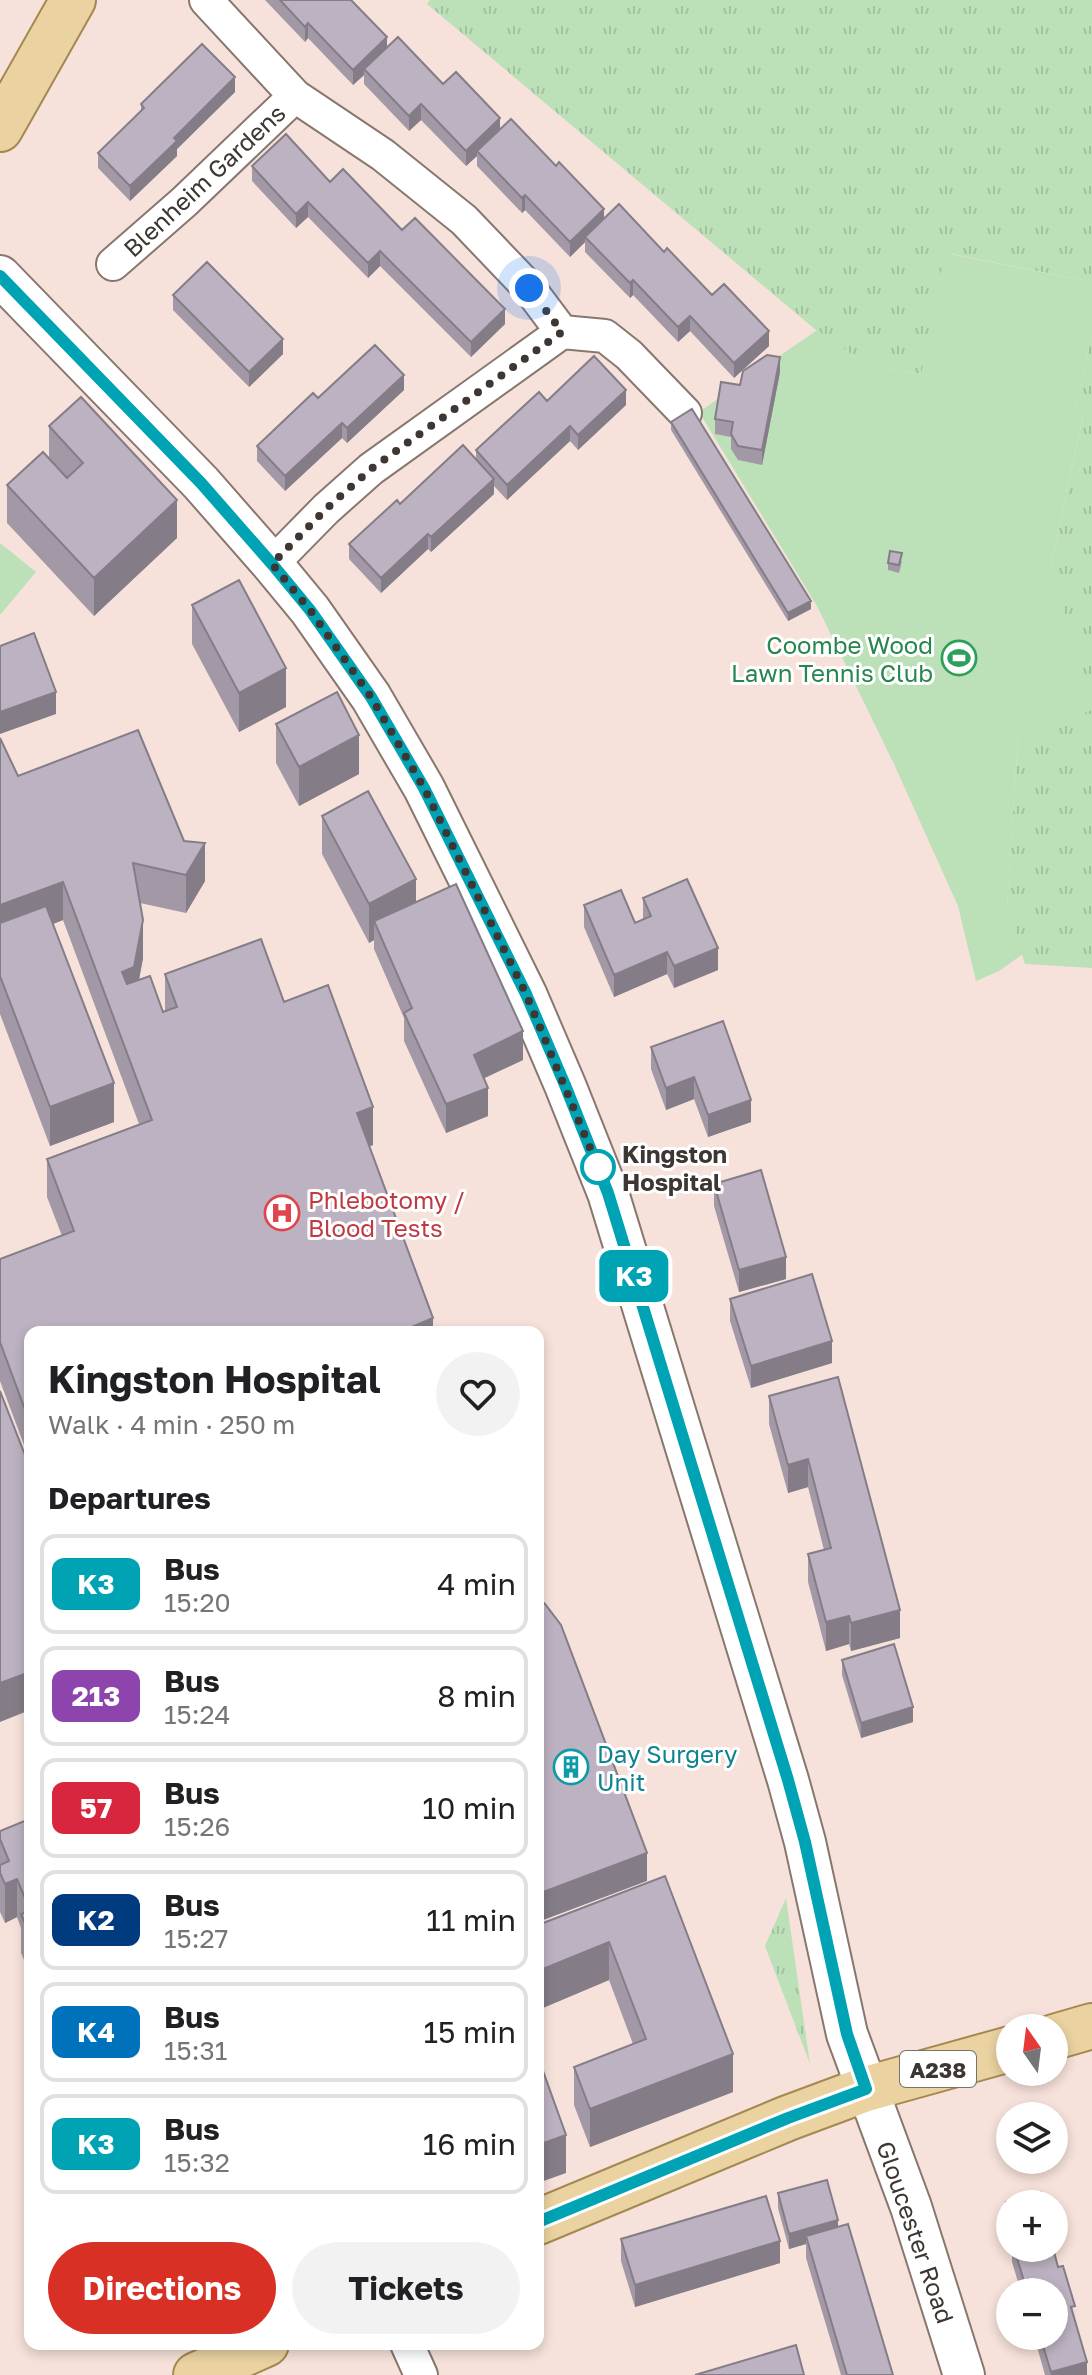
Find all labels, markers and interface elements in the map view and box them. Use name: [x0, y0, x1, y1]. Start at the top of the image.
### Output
street label: Blenheim Gardens: [117, 98, 291, 262]
your location: [509, 268, 549, 308]
place label: Coombe Wood Lawn Tennis Club: [731, 630, 933, 687]
sports icon: Coombe Wood Lawn Tennis Club: [940, 639, 978, 677]
place label: Kingston Hospital: [622, 1139, 727, 1196]
marker: Kingston Hospital: [581, 1150, 615, 1184]
place label: Phlebotomy / Blood Tests: [308, 1185, 465, 1242]
hospital icon: Phlebotomy / Blood Tests: [263, 1194, 301, 1232]
line badge: K3: [598, 1250, 670, 1302]
text: K3: [615, 1259, 653, 1292]
button: heart: [436, 1352, 520, 1436]
text: Kingston Hospital: [48, 1356, 381, 1401]
text: Walk · 4 min · 250 m: [48, 1409, 295, 1440]
text: Departures: [48, 1480, 211, 1516]
text: Bus: [164, 1551, 220, 1587]
text: 4 min: [437, 1566, 516, 1602]
text: K3: [77, 1567, 115, 1600]
text: 15:20: [164, 1587, 231, 1618]
text: Bus: [164, 1663, 220, 1699]
text: 8 min: [437, 1678, 516, 1714]
text: 213: [72, 1679, 120, 1712]
text: 15:24: [164, 1699, 230, 1730]
place label: Day Surgery Unit: [597, 1739, 738, 1796]
building icon: Day Surgery Unit: [552, 1748, 590, 1786]
text: Bus: [164, 1775, 220, 1811]
text: 10 min: [422, 1790, 516, 1826]
text: 57: [80, 1791, 112, 1824]
text: 15:26: [164, 1811, 230, 1842]
text: Bus: [164, 1887, 220, 1923]
text: 11 min: [426, 1902, 516, 1938]
text: K2: [77, 1903, 115, 1936]
text: 15:27: [164, 1923, 228, 1954]
text: Bus: [164, 1999, 220, 2035]
text: 15 min: [424, 2014, 516, 2050]
north arrow: [996, 2014, 1068, 2086]
map controls: [996, 2014, 1068, 2350]
text: K4: [77, 2015, 115, 2048]
text: 15:31: [164, 2035, 227, 2066]
road number: A238: [900, 2051, 976, 2087]
button: layers: [996, 2102, 1068, 2174]
text: Bus: [164, 2111, 220, 2147]
text: 16 min: [423, 2126, 516, 2162]
text: K3: [77, 2127, 115, 2160]
street label: Gloucester Road: [871, 2137, 961, 2327]
text: 15:32: [164, 2147, 230, 2178]
button: +: [996, 2190, 1068, 2262]
button: Directions: [48, 2242, 276, 2334]
button: Tickets: [292, 2242, 520, 2334]
button: −: [996, 2278, 1068, 2350]

